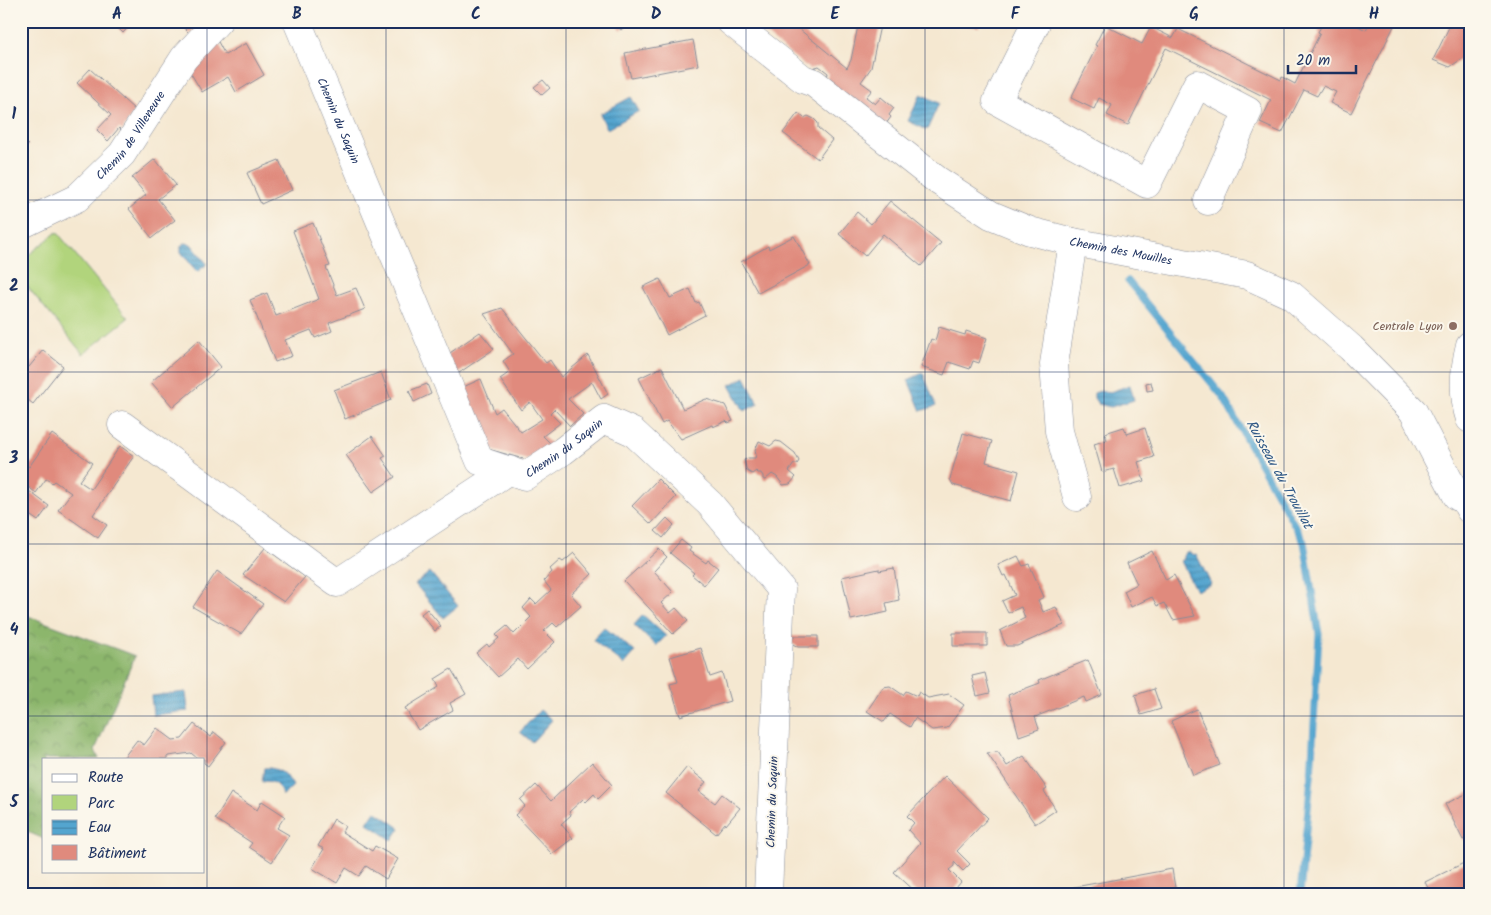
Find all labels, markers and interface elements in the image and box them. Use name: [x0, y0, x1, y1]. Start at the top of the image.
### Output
text: A: [112, 2, 122, 27]
text: B: [292, 2, 302, 27]
text: C: [471, 2, 481, 27]
text: D: [651, 2, 662, 27]
text: E: [831, 2, 841, 27]
text: F: [1011, 2, 1021, 27]
text: G: [1189, 2, 1199, 27]
text: H: [1369, 2, 1379, 27]
scale bar: [1288, 42, 1356, 74]
text: 20 m: [1296, 49, 1330, 73]
street label: Chemin du Saquin: [312, 75, 364, 167]
street label: Chemin de Villeneuve: [91, 87, 171, 185]
text: 1: [12, 102, 17, 127]
street label: Chemin des Mouilles: [1068, 233, 1173, 271]
text: 2: [9, 274, 19, 299]
place label: Centrale Lyon: [1373, 317, 1443, 336]
marker: Centrale Lyon: [1447, 320, 1459, 332]
street label: Chemin du Saquin: [522, 414, 607, 483]
water label: Ruisseau du Trouillat: [1240, 416, 1320, 535]
text: 3: [9, 446, 19, 471]
text: 4: [10, 618, 19, 643]
street label: Chemin du Saquin: [761, 756, 784, 848]
legend: [42, 758, 205, 872]
text: Route: [88, 766, 124, 790]
text: 5: [9, 790, 20, 815]
text: Parc: [88, 792, 115, 816]
text: Eau: [88, 816, 111, 840]
text: Bâtiment: [88, 842, 147, 866]

